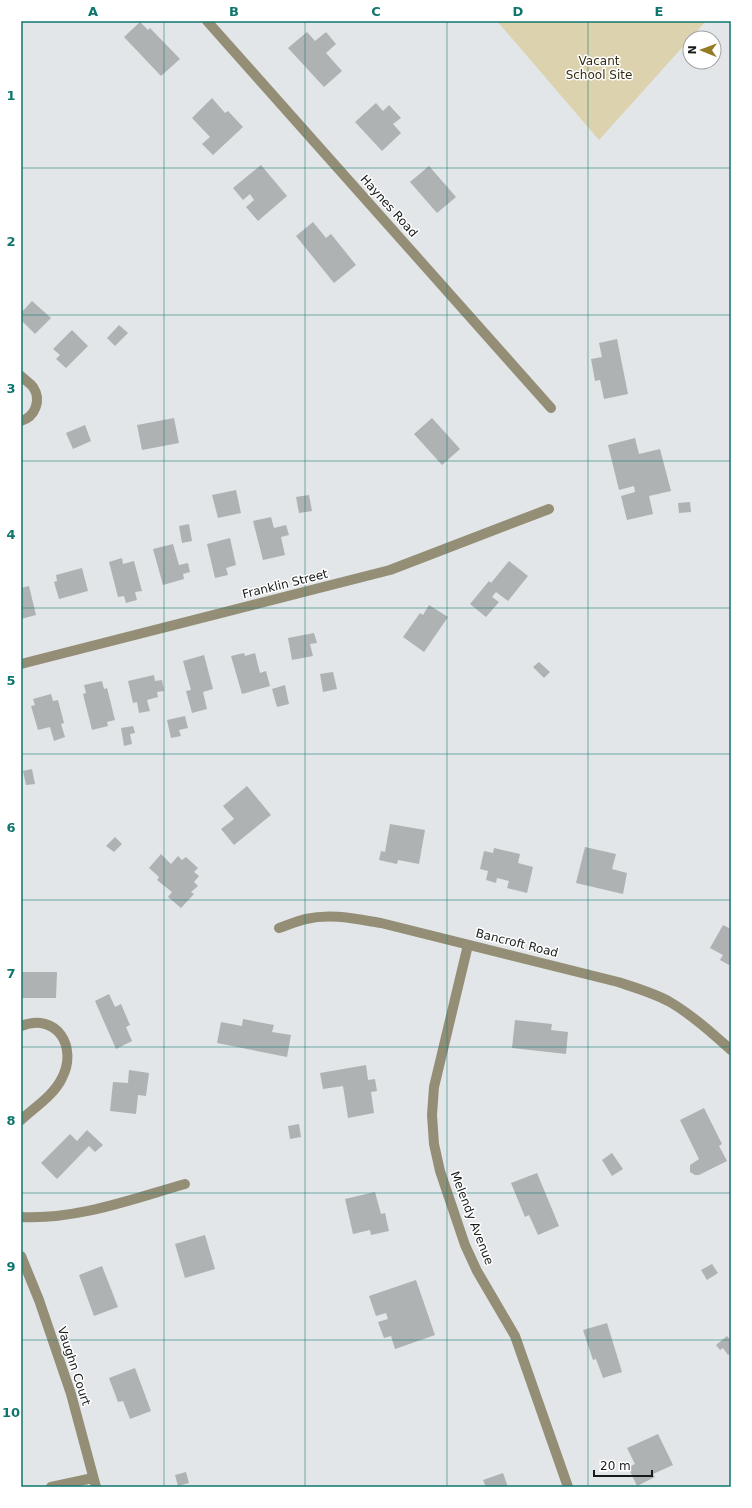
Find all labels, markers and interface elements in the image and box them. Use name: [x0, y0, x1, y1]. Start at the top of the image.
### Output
text: A: [88, 4, 98, 19]
text: B: [229, 4, 239, 19]
text: C: [371, 4, 381, 19]
text: D: [513, 4, 524, 19]
text: E: [655, 4, 663, 19]
north arrow: [682, 30, 722, 70]
text: N: [686, 45, 699, 55]
park label: Vacant School Site: [566, 54, 632, 82]
text: 1: [6, 88, 16, 103]
street label: Haynes Road: [357, 172, 421, 240]
text: 2: [6, 234, 16, 249]
text: 3: [6, 381, 16, 396]
text: 4: [6, 527, 16, 542]
street label: Franklin Street: [241, 567, 329, 601]
text: 5: [6, 673, 16, 688]
text: 6: [6, 820, 16, 835]
street label: Bancroft Road: [474, 926, 560, 960]
text: 7: [6, 966, 16, 981]
text: 8: [6, 1113, 16, 1128]
street label: Melendy Avenue: [448, 1169, 496, 1267]
text: 9: [6, 1259, 16, 1274]
street label: Vaughn Court: [55, 1325, 93, 1407]
text: 10: [2, 1405, 20, 1420]
scale bar: [594, 1452, 652, 1478]
text: 20 m: [600, 1459, 631, 1473]

